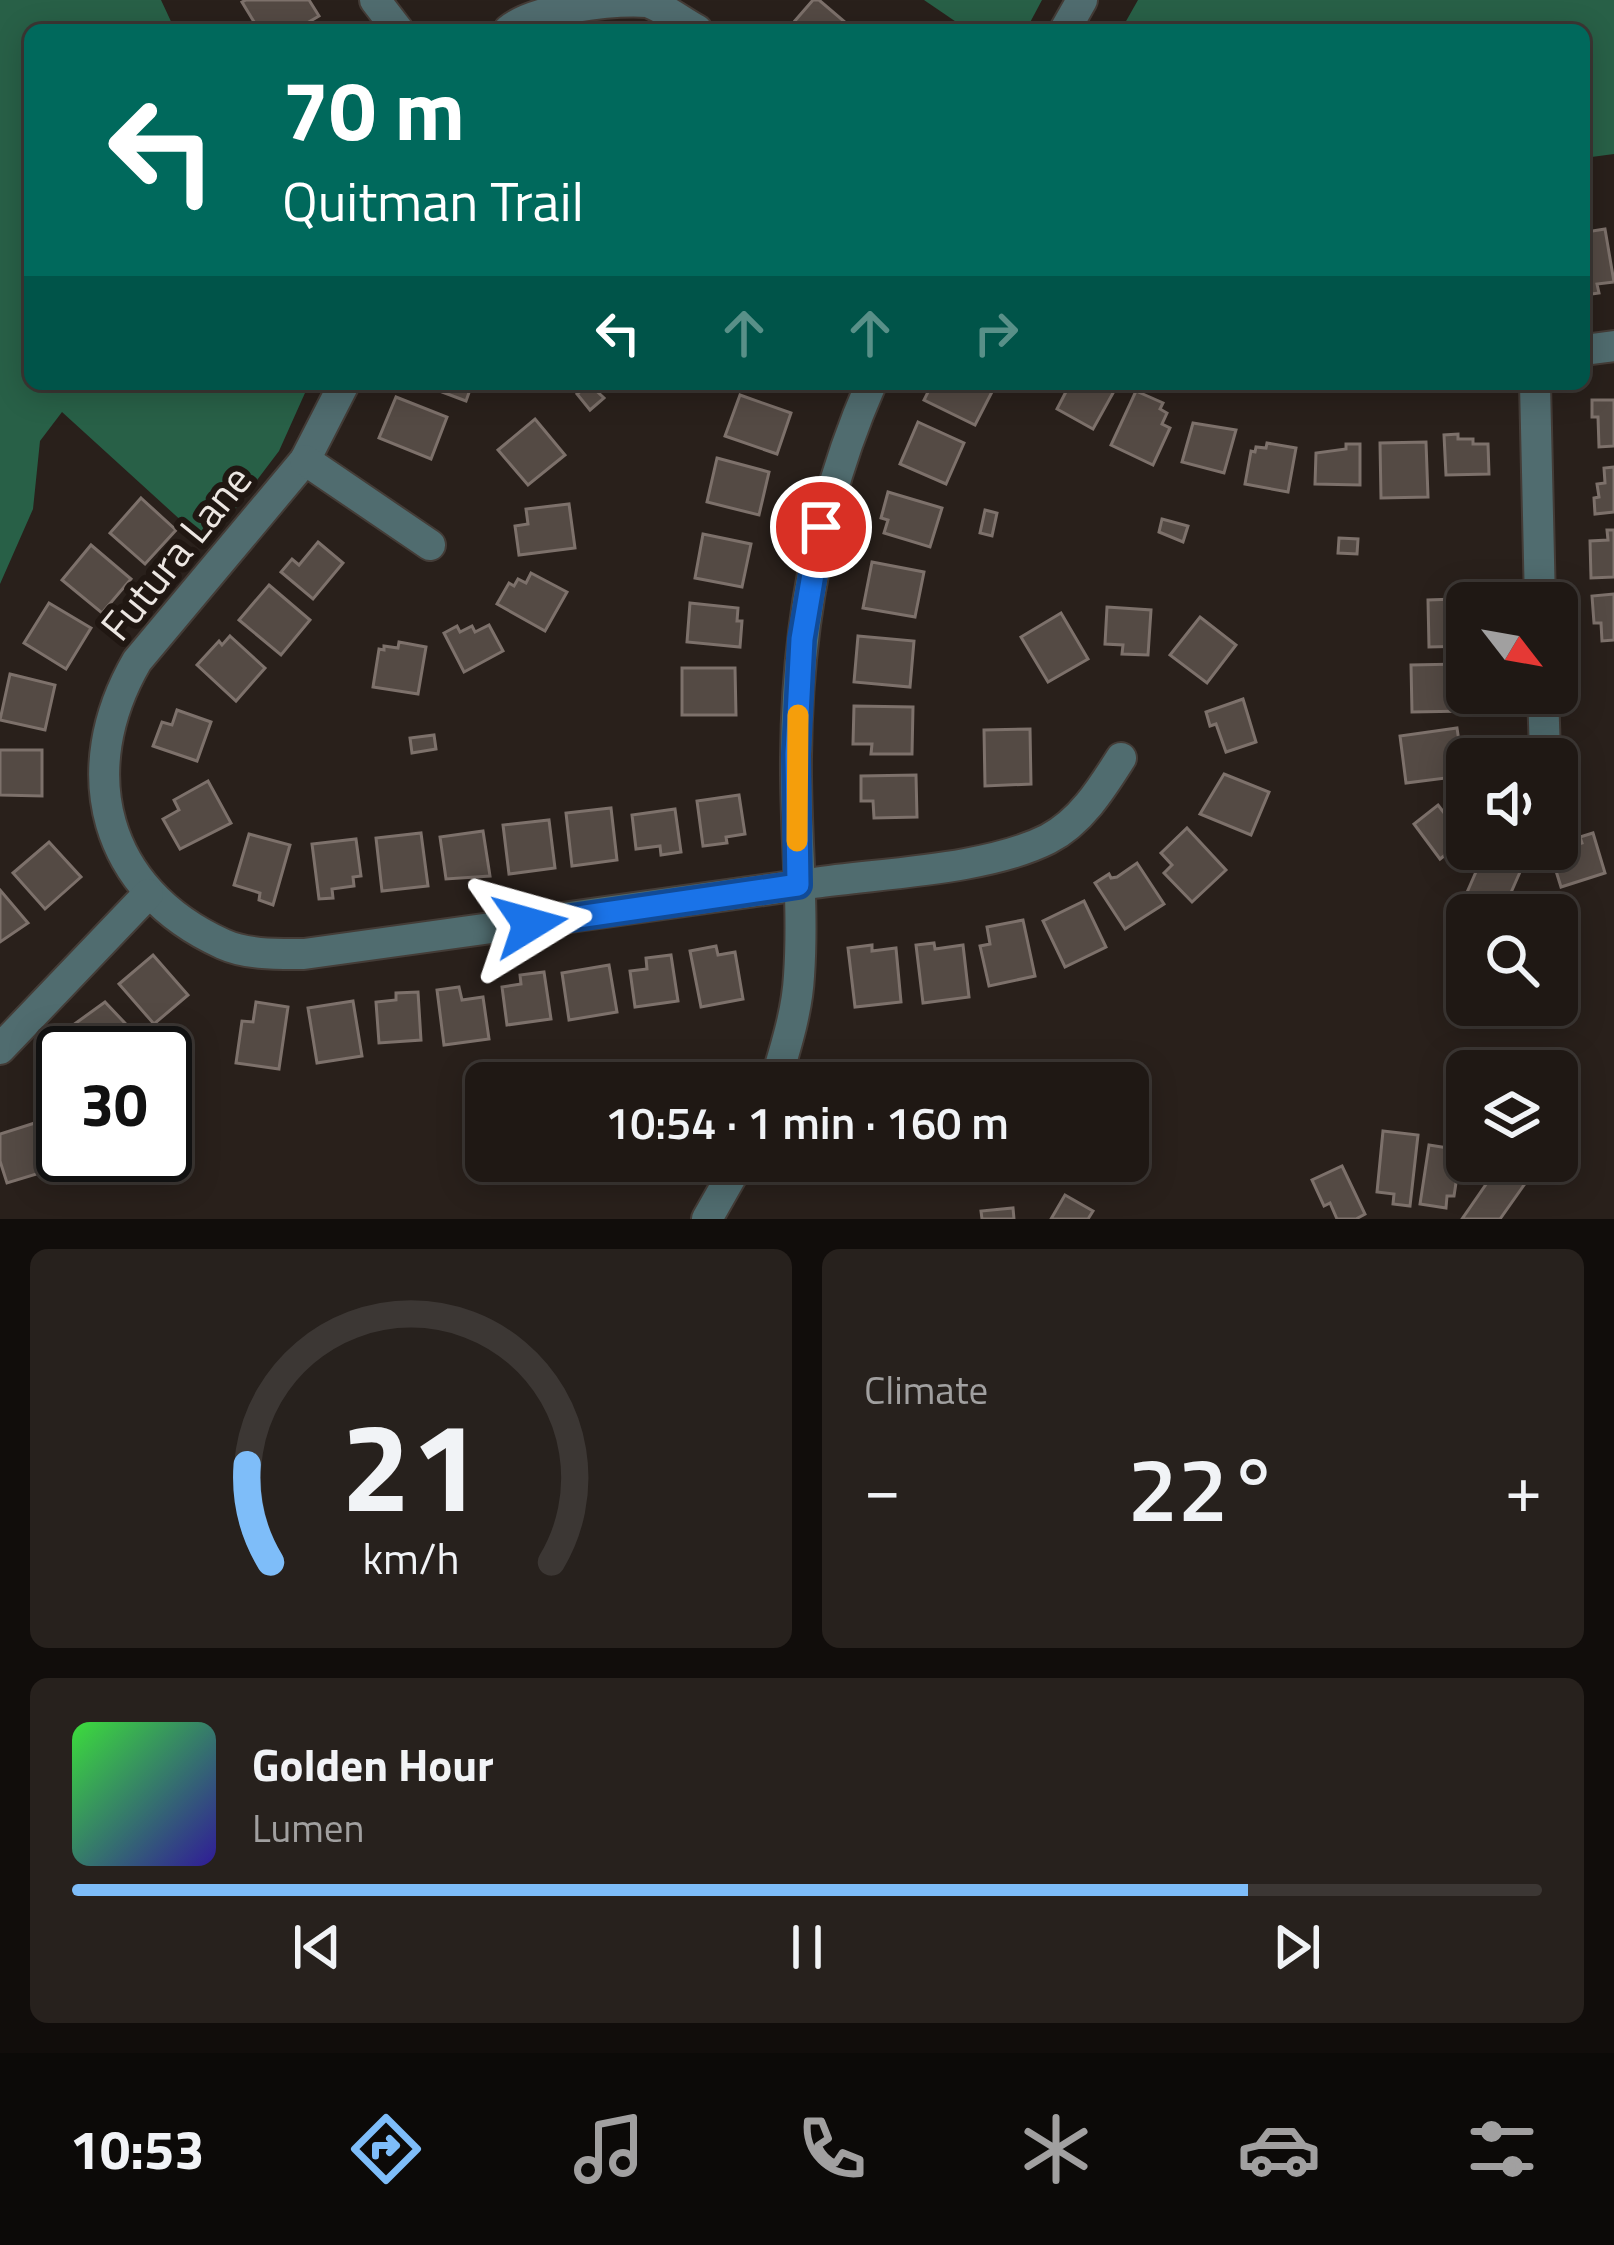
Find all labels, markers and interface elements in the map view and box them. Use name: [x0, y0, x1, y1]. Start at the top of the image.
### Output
text: 70 m: [282, 45, 465, 173]
icon: left: [84, 72, 240, 228]
text: Quitman Trail: [282, 160, 584, 242]
icon: left: [585, 300, 651, 366]
icon: ahead: [711, 300, 777, 366]
icon: ahead: [837, 300, 903, 366]
icon: right: [963, 300, 1029, 366]
street label: Futura Lane: [84, 450, 266, 654]
pin: [770, 476, 872, 578]
icon: arrive: [788, 494, 854, 560]
north arrow: [1446, 582, 1578, 714]
map controls: [1446, 582, 1578, 1182]
button: sound: [1446, 738, 1578, 870]
position arrow: [467, 861, 593, 987]
button: search: [1446, 894, 1578, 1026]
speed limit sign: 30: [36, 1026, 192, 1182]
button: layers: [1446, 1050, 1578, 1182]
text: 10:54 · 1 min · 160 m: [605, 1088, 1009, 1156]
text: Climate: [864, 1360, 988, 1419]
text: 21: [341, 1370, 481, 1559]
text: 22°: [1127, 1419, 1279, 1556]
text: −: [864, 1437, 901, 1538]
text: +: [1505, 1437, 1542, 1538]
text: km/h: [362, 1524, 460, 1590]
text: Golden Hour: [252, 1730, 494, 1798]
text: Lumen: [252, 1798, 364, 1857]
icon: previous: [284, 1914, 350, 1980]
icon: pause: [774, 1914, 840, 1980]
icon: next: [1264, 1914, 1330, 1980]
icon: directions: [344, 2107, 428, 2191]
icon: music: [567, 2107, 651, 2191]
icon: phone: [790, 2107, 874, 2191]
icon: climate: [1014, 2107, 1098, 2191]
icon: car: [1237, 2107, 1321, 2191]
icon: filters: [1460, 2107, 1544, 2191]
text: 10:53: [70, 2108, 204, 2190]

